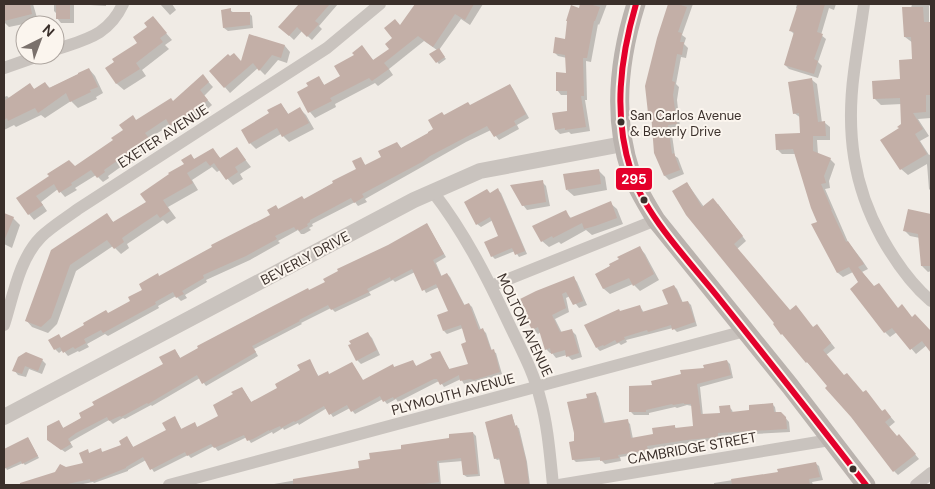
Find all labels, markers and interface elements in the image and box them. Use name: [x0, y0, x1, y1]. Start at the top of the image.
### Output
north arrow: [15, 15, 65, 65]
text: N: [39, 20, 59, 40]
street label: EXETER AVENUE: [114, 100, 212, 172]
place label: San Carlos Avenue & Beverly Drive: [630, 107, 742, 140]
marker: San Carlos Avenue & Beverly Drive: [616, 117, 626, 127]
line badge: 295: [615, 167, 653, 191]
text: 295: [621, 170, 647, 188]
unlabelled marker: [639, 195, 649, 205]
street label: BEVERLY DRIVE: [257, 227, 353, 289]
street label: MOLTON AVENUE: [493, 270, 557, 380]
street label: PLYMOUTH AVENUE: [389, 369, 517, 419]
street label: CAMBRIDGE STREET: [626, 428, 758, 468]
unlabelled marker: [848, 464, 858, 474]

